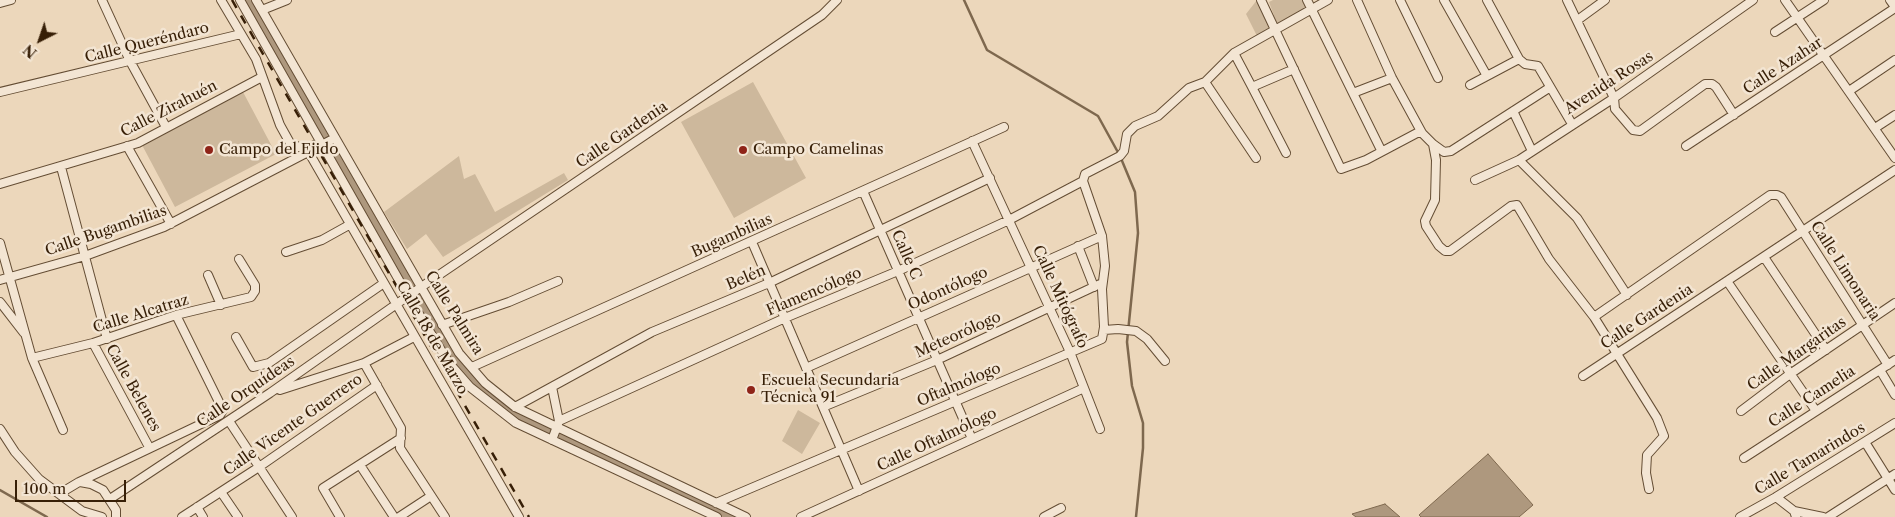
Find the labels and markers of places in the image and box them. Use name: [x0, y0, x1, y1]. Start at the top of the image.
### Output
place label: Campo del Ejido: [219, 141, 338, 159]
place label: Campo Camelinas: [753, 141, 884, 159]
marker: Campo del Ejido: [203, 144, 215, 156]
marker: Campo Camelinas: [737, 144, 749, 156]
place label: Escuela Secundaria Técnica 91: [761, 372, 899, 407]
marker: Escuela Secundaria Técnica 91: [745, 384, 757, 396]

